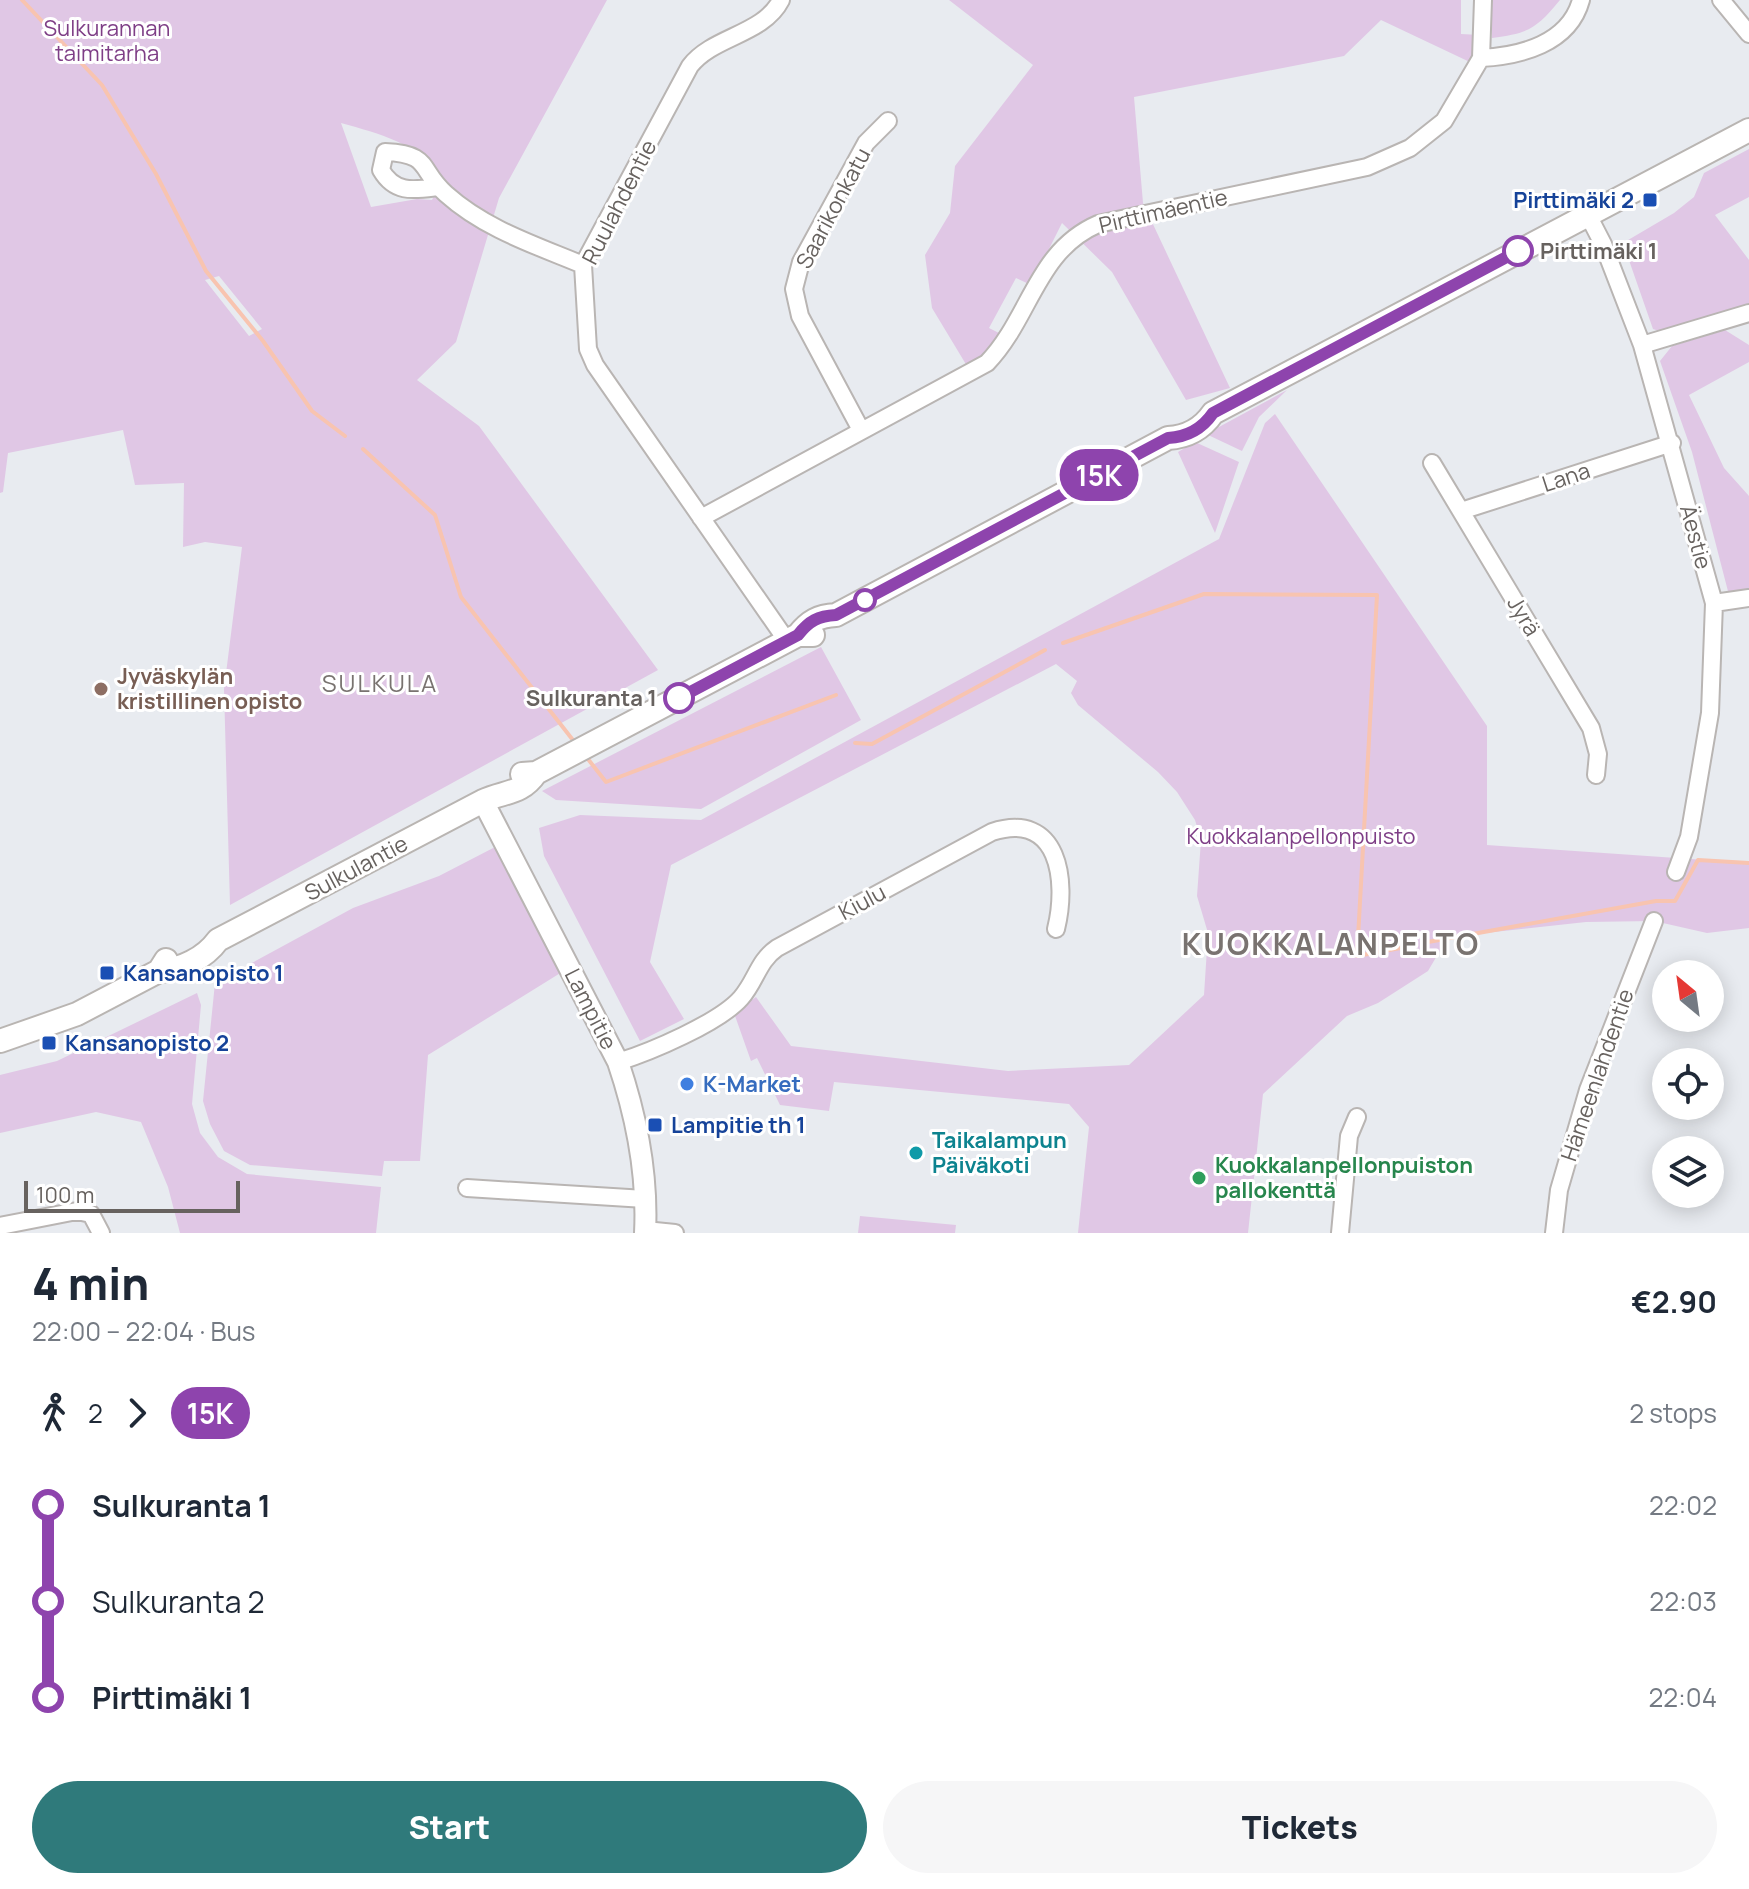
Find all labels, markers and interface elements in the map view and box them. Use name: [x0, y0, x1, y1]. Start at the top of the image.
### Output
park label: Sulkurannan taimitarha: [44, 13, 170, 68]
street label: Ruulahdentie: [575, 135, 663, 269]
street label: Saarikonkatu: [789, 142, 877, 274]
street label: Pirttimäentie: [1096, 182, 1230, 240]
place label: Pirttimäki 2: [1513, 185, 1634, 215]
marker: Pirttimäki 2: [1641, 191, 1659, 209]
marker: Pirttimäki 1: [1503, 236, 1533, 266]
place label: Pirttimäki 1: [1540, 236, 1657, 266]
line badge: 15K: [1053, 449, 1145, 501]
street label: Lana: [1538, 455, 1594, 499]
text: 15K: [1076, 456, 1122, 494]
street label: Äestie: [1673, 502, 1719, 572]
unlabelled marker: [854, 589, 876, 611]
street label: Jyrä: [1500, 590, 1548, 642]
place label: Jyväskylän kristillinen opisto: [117, 661, 302, 716]
district label: SULKULA: [322, 666, 438, 699]
marker: Jyväskylän kristillinen opisto: [92, 680, 110, 698]
place label: Sulkuranta 1: [526, 683, 657, 713]
marker: Sulkuranta 1: [664, 683, 694, 713]
park label: Kuokkalanpellonpuisto: [1186, 821, 1416, 851]
street label: Sulkulantie: [299, 828, 413, 908]
street label: Kiulu: [833, 877, 891, 927]
district label: KUOKKALANPELTO: [1182, 923, 1480, 964]
place label: Kansanopisto 1: [123, 958, 284, 988]
north arrow: [1652, 960, 1724, 1032]
map controls: [1652, 960, 1724, 1208]
street label: Lampitie: [558, 963, 624, 1055]
marker: Kansanopisto 1: [98, 964, 116, 982]
street label: Hämeenlahdentie: [1553, 985, 1641, 1165]
place label: Kansanopisto 2: [65, 1028, 229, 1058]
marker: Kansanopisto 2: [40, 1034, 58, 1052]
button: locate: [1652, 1048, 1724, 1120]
place label: K-Market: [703, 1069, 801, 1099]
marker: K-Market: [678, 1075, 696, 1093]
place label: Lampitie th 1: [671, 1110, 806, 1140]
marker: Lampitie th 1: [646, 1116, 664, 1134]
place label: Taikalampun Päiväkoti: [932, 1125, 1067, 1180]
button: layers: [1652, 1136, 1724, 1208]
marker: Taikalampun Päiväkoti: [907, 1144, 925, 1162]
place label: Kuokkalanpellonpuiston pallokenttä: [1215, 1150, 1473, 1205]
marker: Kuokkalanpellonpuiston pallokenttä: [1190, 1169, 1208, 1187]
scale bar: [24, 1177, 240, 1213]
text: 100 m: [36, 1180, 94, 1210]
text: 4 min: [32, 1253, 149, 1313]
text: €2.90: [1631, 1281, 1717, 1322]
text: 22:00 – 22:04 · Bus: [32, 1313, 256, 1349]
icon: walk: [32, 1391, 76, 1435]
icon: forward: [115, 1391, 159, 1435]
text: 15K: [187, 1394, 234, 1432]
text: 2: [88, 1395, 103, 1431]
text: 2 stops: [1629, 1395, 1717, 1431]
text: Sulkuranta 1: [92, 1485, 271, 1526]
text: 22:02: [1649, 1487, 1717, 1523]
text: Sulkuranta 2: [92, 1581, 265, 1622]
text: 22:03: [1649, 1583, 1717, 1619]
text: Pirttimäki 1: [92, 1677, 252, 1718]
text: 22:04: [1648, 1679, 1717, 1715]
button: Start: [32, 1781, 867, 1873]
button: Tickets: [883, 1781, 1717, 1873]

